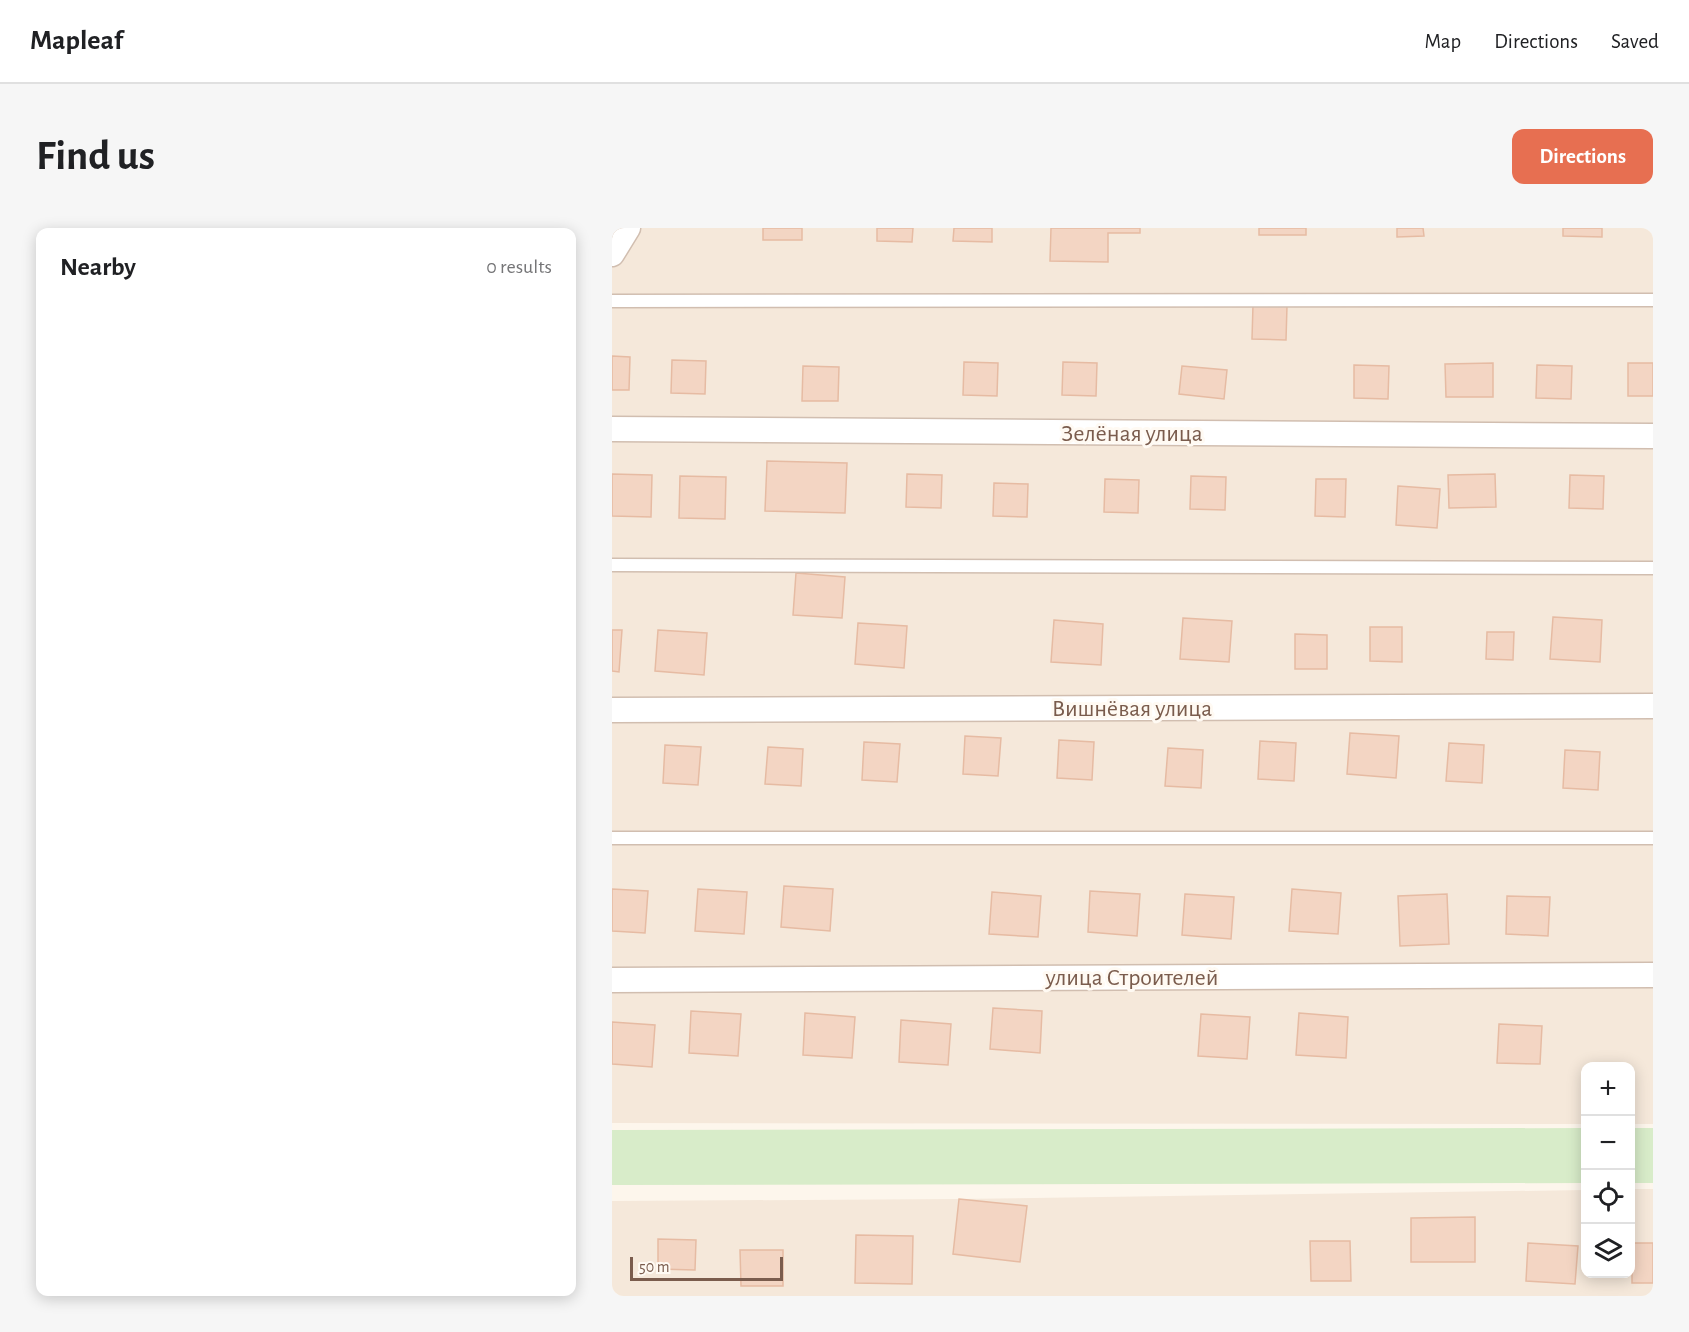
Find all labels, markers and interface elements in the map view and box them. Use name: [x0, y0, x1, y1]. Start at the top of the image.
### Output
text: Mapleaf: [30, 27, 123, 55]
text: Map: [1425, 31, 1461, 52]
text: Directions: [1494, 31, 1578, 52]
text: Saved: [1611, 31, 1659, 52]
button: Directions: [1512, 129, 1653, 184]
text: Find us: [36, 135, 155, 177]
text: Nearby: [60, 254, 136, 280]
text: 0 results: [486, 257, 552, 277]
street label: Зелёная улица: [1061, 422, 1203, 446]
street label: Вишнёвая улица: [1052, 697, 1212, 721]
street label: улица Строителей: [1044, 966, 1219, 990]
map controls: [1581, 1062, 1635, 1278]
button: +: [1581, 1062, 1635, 1116]
button: −: [1581, 1116, 1635, 1170]
button: locate: [1581, 1170, 1635, 1224]
button: layers: [1581, 1224, 1635, 1278]
scale bar: [630, 1254, 783, 1282]
text: 50 m: [639, 1259, 670, 1275]

